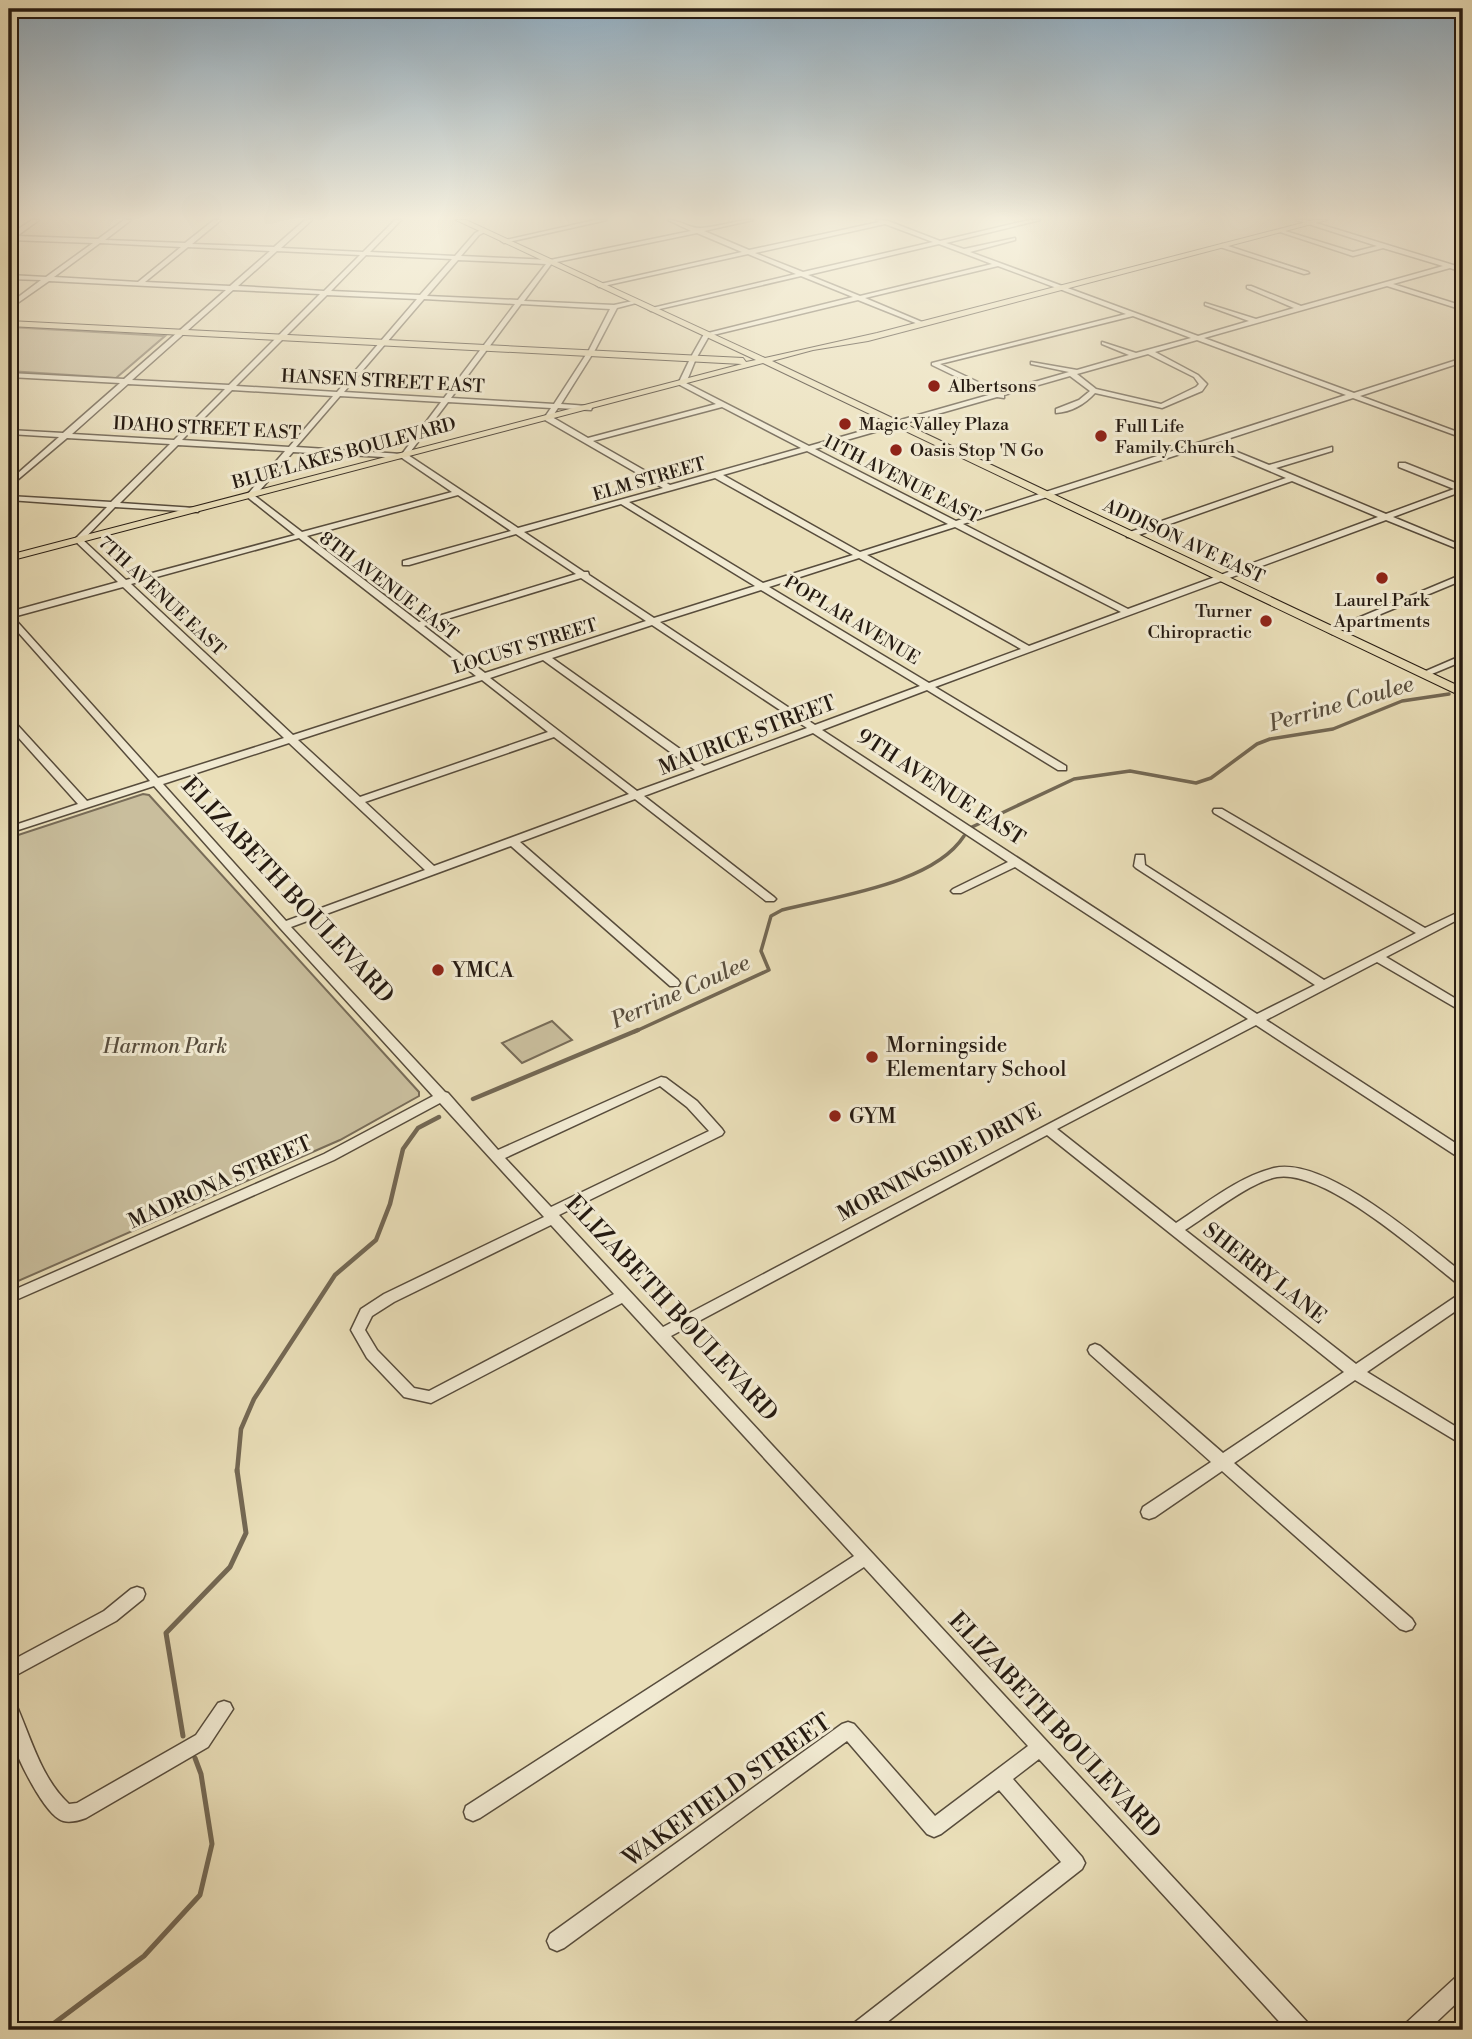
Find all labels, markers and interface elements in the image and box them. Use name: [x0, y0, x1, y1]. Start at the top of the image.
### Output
street label: HANSEN STREET EAST: [281, 365, 486, 398]
place label: Albertsons: [947, 375, 1036, 398]
marker: Albertsons: [926, 378, 942, 394]
street label: IDAHO STREET EAST: [112, 412, 302, 445]
street label: BLUE LAKES BOULEVARD: [229, 412, 459, 495]
place label: Magic Valley Plaza: [859, 413, 1010, 436]
place label: Full Life Family Church: [1115, 415, 1235, 459]
marker: Magic Valley Plaza: [837, 416, 853, 432]
marker: Full Life Family Church: [1093, 428, 1109, 444]
street label: 11TH AVENUE EAST: [820, 430, 984, 529]
place label: Oasis Stop 'N Go: [910, 439, 1044, 462]
marker: Oasis Stop 'N Go: [888, 442, 904, 458]
street label: ELM STREET: [590, 452, 709, 507]
street label: ADDISON AVE EAST: [1099, 494, 1268, 589]
street label: 8TH AVENUE EAST: [315, 527, 463, 646]
street label: 7TH AVENUE EAST: [93, 531, 230, 662]
marker: Laurel Park Apartments: [1374, 570, 1390, 586]
street label: POPLAR AVENUE: [780, 571, 924, 670]
place label: Laurel Park Apartments: [1333, 589, 1431, 633]
place label: Turner Chiropractic: [1148, 600, 1252, 644]
street label: LOCUST STREET: [450, 613, 601, 679]
marker: Turner Chiropractic: [1258, 613, 1274, 629]
water label: Perrine Coulee: [1265, 670, 1417, 738]
street label: MAURICE STREET: [655, 690, 840, 782]
street label: 9TH AVENUE EAST: [851, 724, 1030, 852]
street label: ELIZABETH BOULEVARD: [175, 771, 400, 1010]
water label: Perrine Coulee: [606, 949, 754, 1035]
place label: YMCA: [451, 958, 514, 984]
marker: YMCA: [430, 962, 446, 978]
place label: Morningside Elementary School: [886, 1033, 1066, 1083]
park label: Harmon Park: [102, 1034, 227, 1060]
marker: Morningside Elementary School: [864, 1049, 880, 1065]
street label: MORNINGSIDE DRIVE: [833, 1098, 1046, 1228]
place label: GYM: [849, 1104, 896, 1130]
marker: GYM: [827, 1108, 843, 1124]
street label: MADRONA STREET: [124, 1131, 317, 1235]
street label: ELIZABETH BOULEVARD: [559, 1189, 784, 1428]
street label: SHERRY LANE: [1198, 1218, 1331, 1330]
street label: ELIZABETH BOULEVARD: [942, 1606, 1167, 1845]
street label: WAKEFIELD STREET: [617, 1707, 838, 1875]

